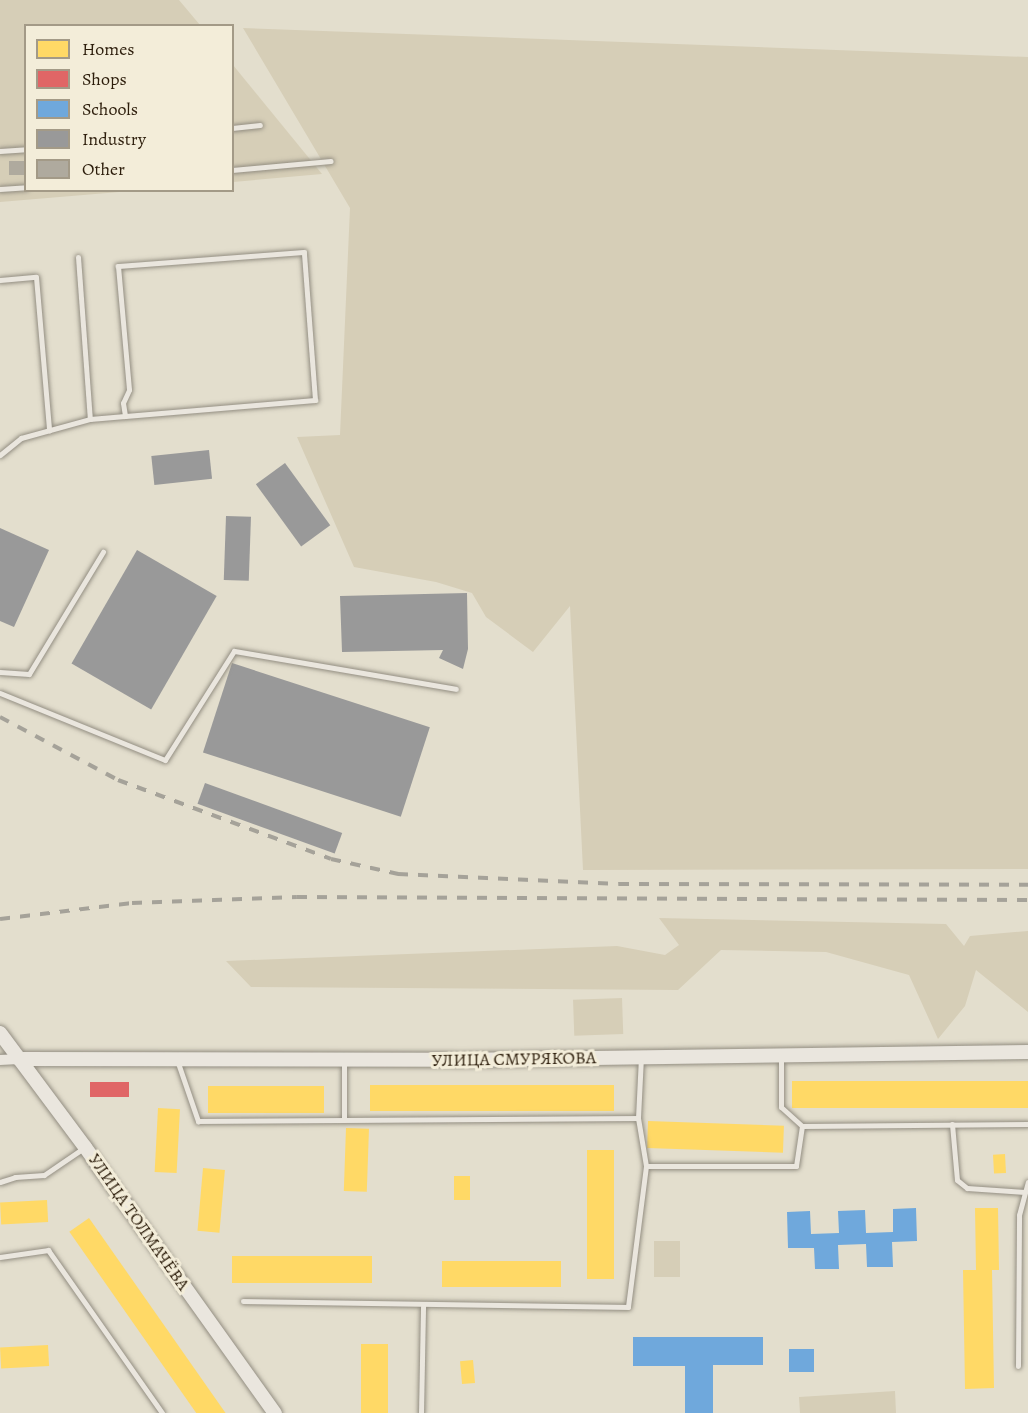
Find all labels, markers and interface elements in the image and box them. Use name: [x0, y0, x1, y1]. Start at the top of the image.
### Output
legend: [24, 24, 234, 192]
text: Homes: [82, 37, 134, 61]
text: Shops: [82, 67, 127, 91]
text: Schools: [82, 97, 138, 121]
text: Industry: [82, 127, 146, 151]
text: Other: [82, 157, 125, 181]
street label: УЛИЦА СМУРЯКОВА: [432, 1047, 596, 1071]
street label: УЛИЦА ТОЛМАЧЁВА: [84, 1149, 194, 1295]

